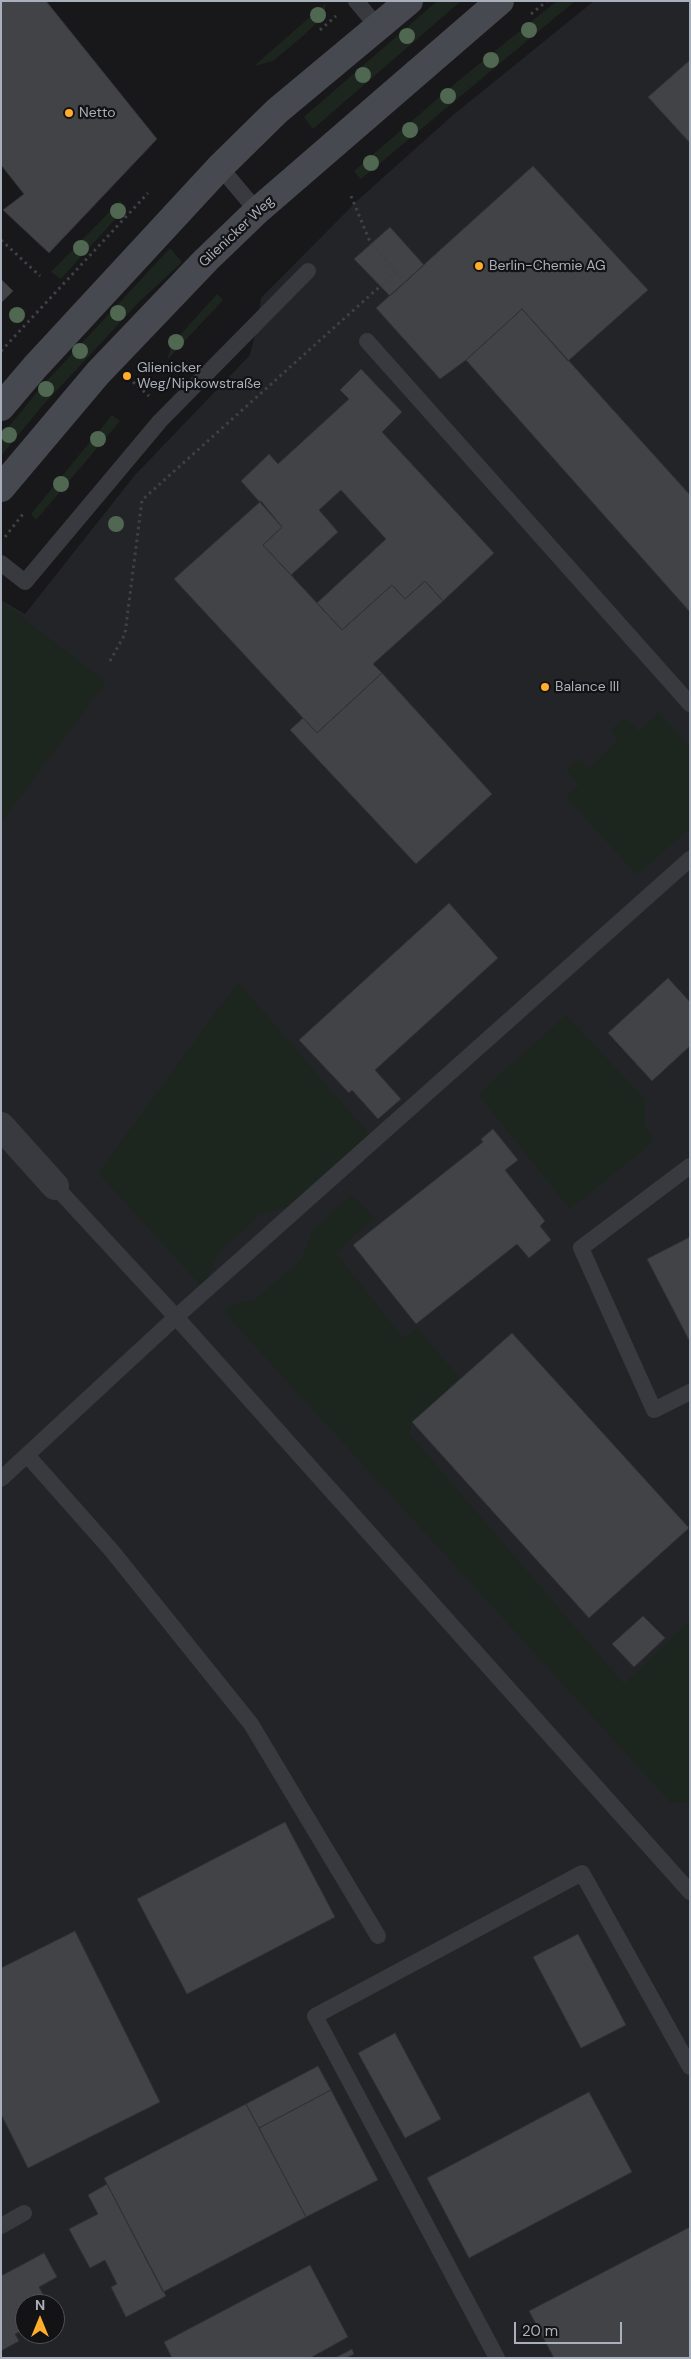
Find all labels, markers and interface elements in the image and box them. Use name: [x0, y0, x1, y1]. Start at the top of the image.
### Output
place label: Netto: [79, 105, 115, 121]
marker: Netto: [63, 107, 75, 119]
street label: Glienicker Weg: [196, 193, 278, 271]
place label: Berlin-Chemie AG: [489, 258, 606, 274]
marker: Berlin-Chemie AG: [473, 260, 485, 272]
place label: Glienicker Weg/Nipkowstraße: [137, 360, 261, 392]
marker: Glienicker Weg/Nipkowstraße: [121, 370, 133, 382]
place label: Balance III: [555, 679, 619, 695]
marker: Balance III: [539, 681, 551, 693]
north arrow: [15, 2294, 65, 2344]
text: N: [35, 2296, 45, 2314]
scale bar: [516, 2312, 624, 2344]
text: 20 m: [522, 2321, 558, 2341]

